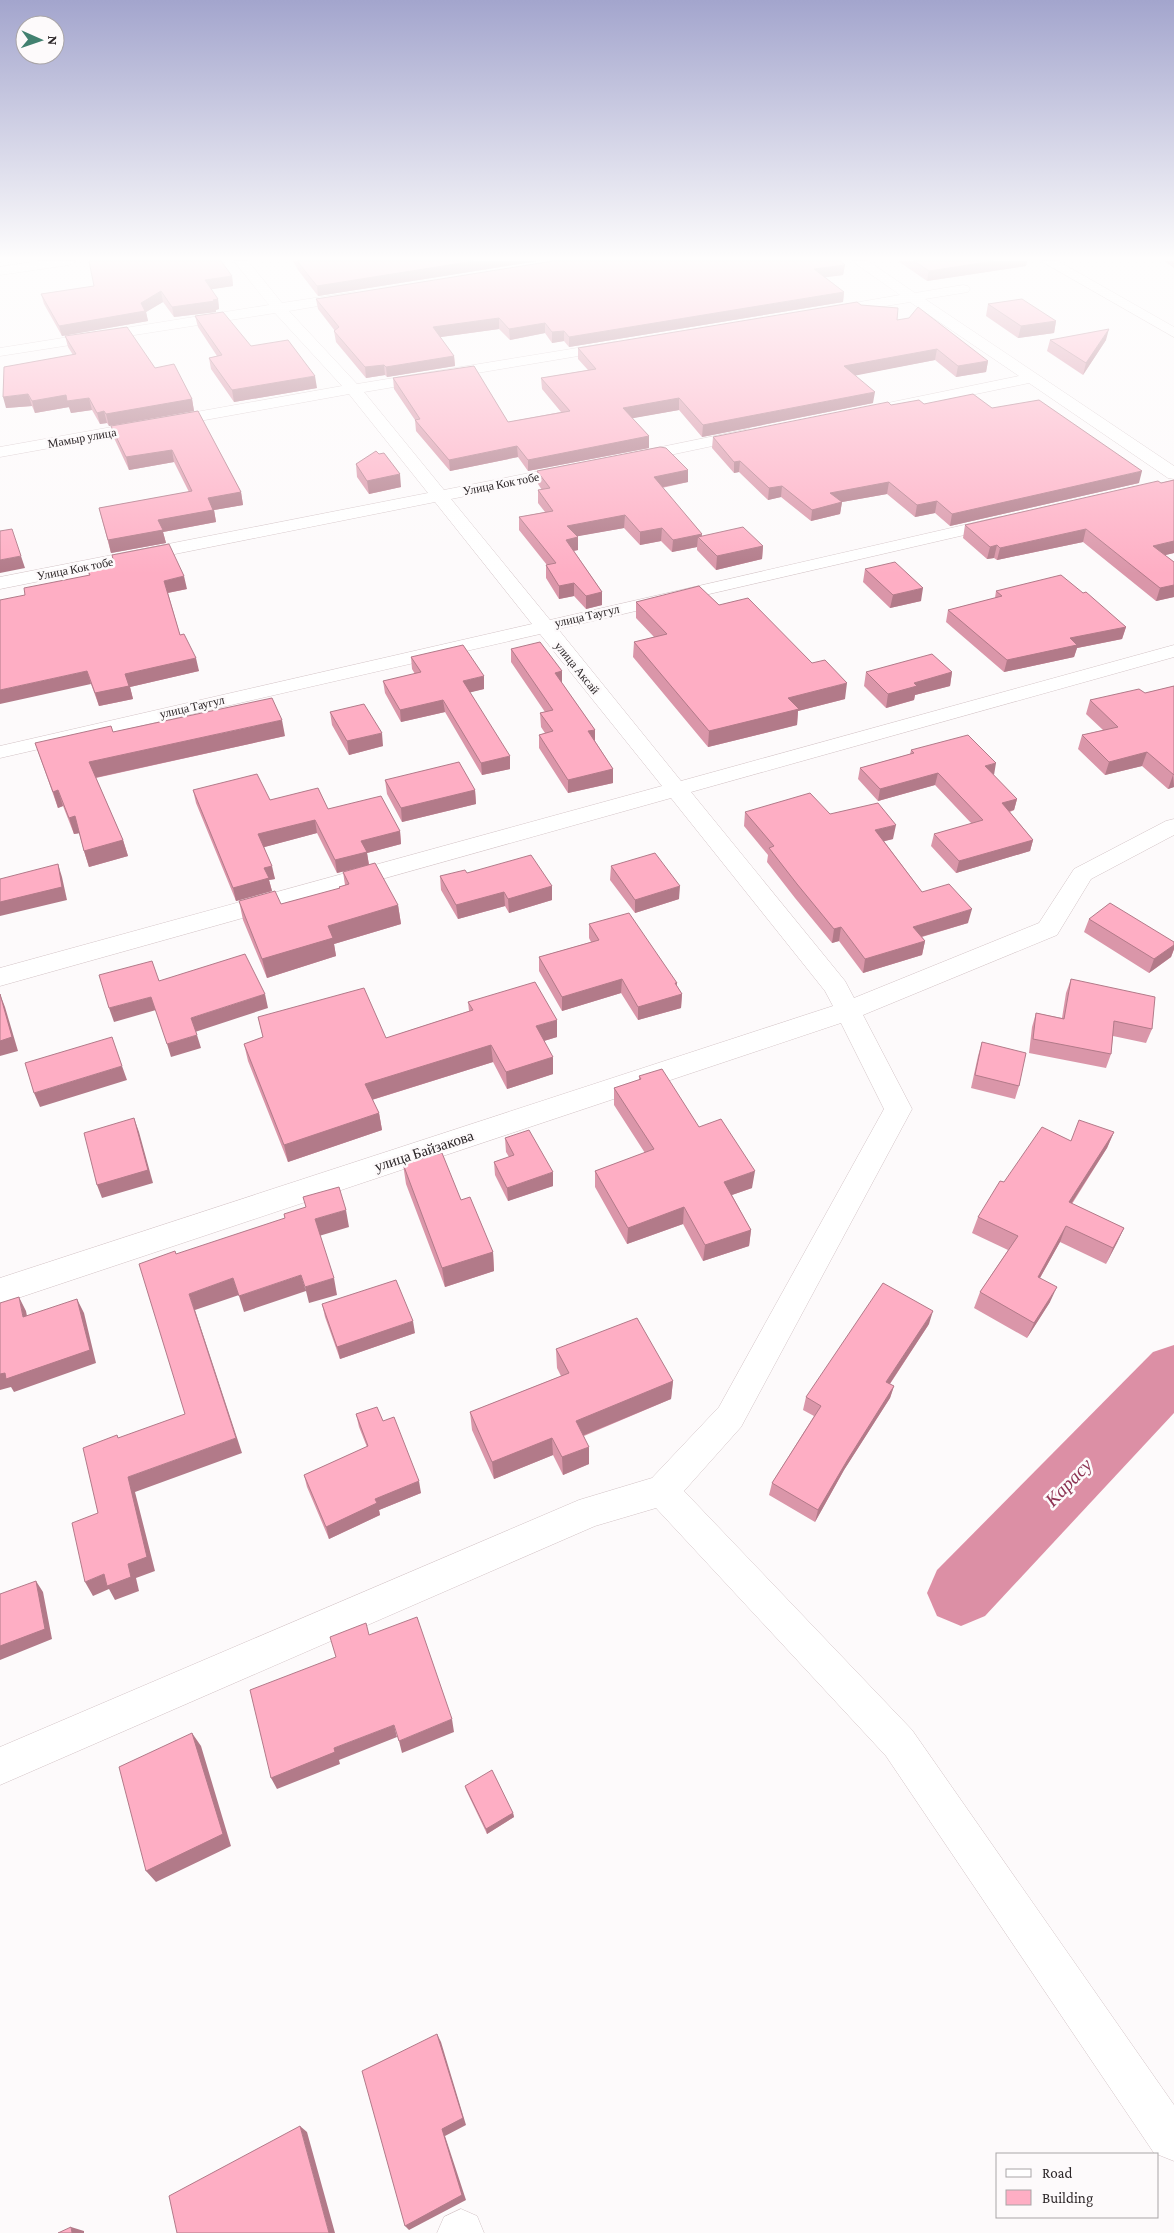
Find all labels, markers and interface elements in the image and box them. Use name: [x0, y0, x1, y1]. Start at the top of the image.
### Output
north arrow: [15, 15, 65, 65]
text: N: [45, 35, 61, 46]
street label: Мамыр улица: [47, 425, 118, 451]
street label: Улица Кок тобе: [462, 470, 540, 498]
street label: Улица Кок тобе: [36, 555, 114, 583]
street label: улица Таугул: [553, 602, 621, 630]
street label: улица Аксай: [552, 639, 603, 697]
street label: улица Таугул: [158, 693, 226, 721]
street label: улица Байзакова: [372, 1127, 476, 1175]
water label: Карасу: [1040, 1454, 1096, 1511]
legend: [996, 2153, 1159, 2218]
text: Road: [1042, 2165, 1073, 2181]
text: Building: [1042, 2190, 1093, 2207]

